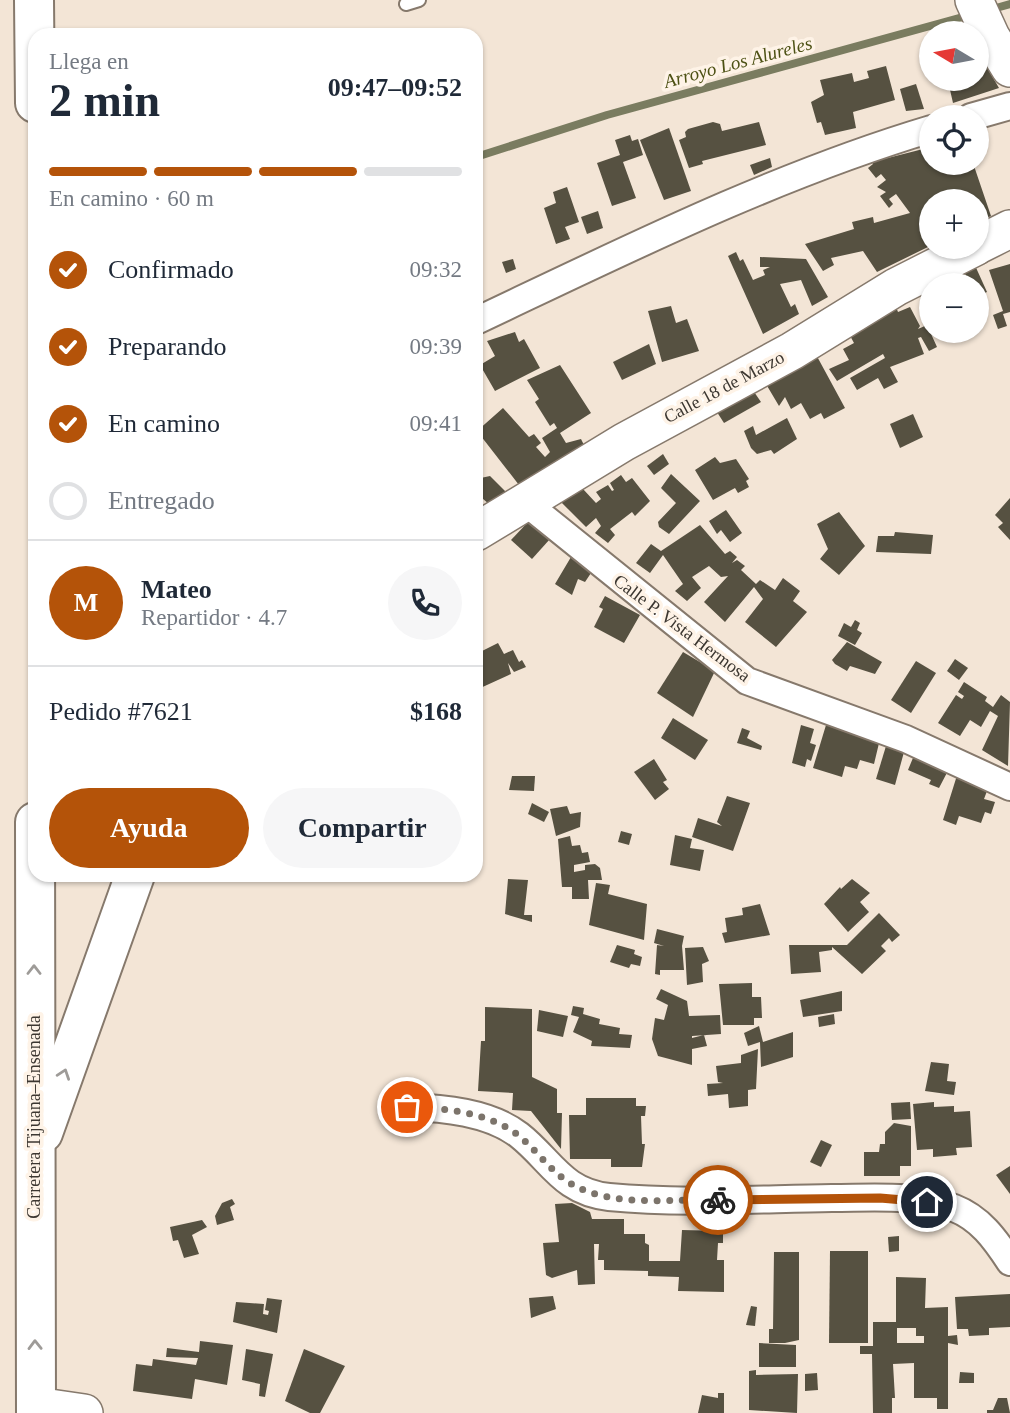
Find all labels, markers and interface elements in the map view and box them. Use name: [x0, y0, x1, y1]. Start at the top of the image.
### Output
north arrow: [919, 21, 989, 91]
map controls: [919, 21, 989, 343]
water label: Arroyo Los Alureles: [660, 32, 814, 92]
text: Llega en: [49, 49, 129, 74]
text: 09:47–09:52: [328, 73, 462, 102]
text: 2 min: [49, 75, 160, 126]
button: locate: [919, 105, 989, 175]
text: En camino · 60 m: [49, 186, 214, 211]
button: +: [919, 189, 989, 259]
icon: check: [49, 251, 87, 289]
text: Confirmado: [108, 255, 234, 284]
text: 09:32: [410, 257, 462, 282]
button: −: [919, 273, 989, 343]
icon: check: [49, 328, 87, 366]
text: Preparando: [108, 332, 226, 361]
text: 09:39: [410, 334, 462, 359]
street label: Calle 18 de Marzo: [660, 347, 788, 427]
icon: check: [49, 405, 87, 443]
text: En camino: [108, 409, 220, 438]
text: 09:41: [410, 411, 462, 436]
text: Entregado: [108, 486, 215, 515]
button: phone: [388, 566, 462, 640]
street label: Calle P. Vista Hermosa: [610, 570, 754, 686]
text: Mateo: [141, 575, 212, 604]
text: M: [74, 588, 98, 617]
text: Repartidor · 4.7: [141, 605, 287, 630]
text: Pedido #7621: [49, 697, 193, 726]
text: $168: [410, 697, 462, 726]
button: Ayuda: [49, 788, 249, 868]
button: Compartir: [263, 788, 462, 868]
one-way arrow: [26, 965, 42, 975]
street label: Carretera Tijuana–Ensenada: [24, 1015, 44, 1219]
one-way arrow: [56, 1068, 70, 1080]
pin: [377, 1077, 437, 1137]
icon: bag: [388, 1088, 426, 1126]
courier: [683, 1165, 753, 1235]
pin: [897, 1172, 957, 1232]
icon: bike: [699, 1181, 737, 1219]
icon: home: [908, 1183, 946, 1221]
one-way arrow: [27, 1339, 43, 1350]

